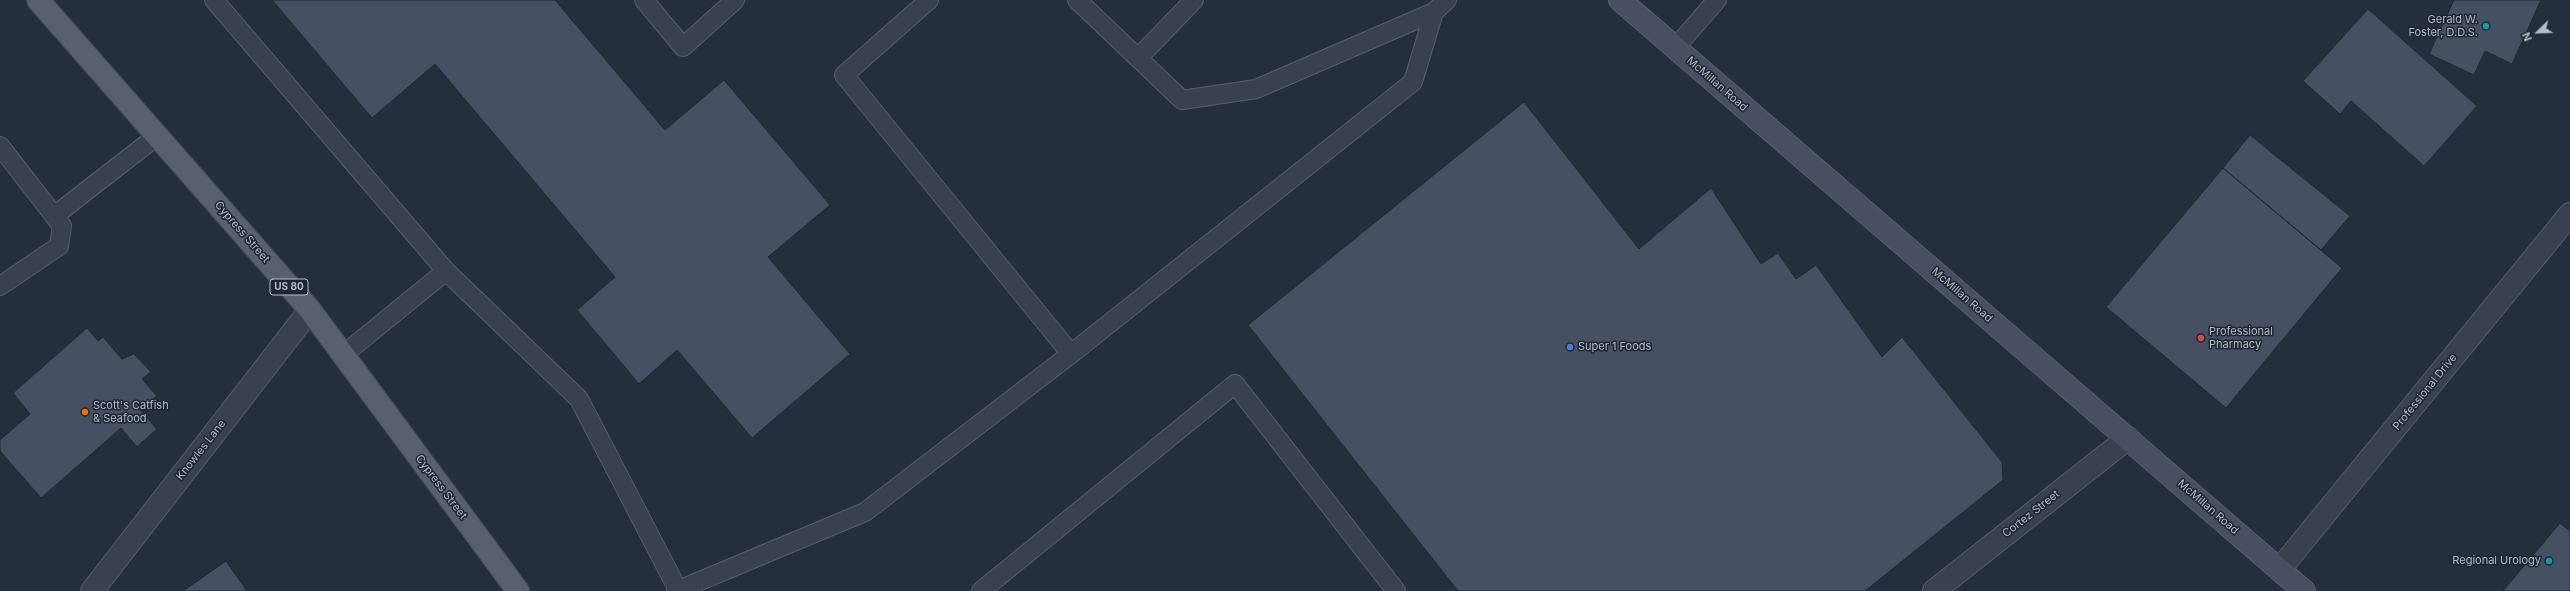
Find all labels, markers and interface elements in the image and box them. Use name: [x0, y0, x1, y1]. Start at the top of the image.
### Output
north arrow: [2518, 12, 2558, 52]
place label: Gerald W. Foster, D.D.S.: [2408, 13, 2478, 39]
marker: Gerald W. Foster, D.D.S.: [2481, 21, 2491, 31]
text: N: [2519, 30, 2535, 43]
street label: McMillan Road: [1684, 54, 1750, 114]
street label: Cypress Street: [212, 199, 272, 265]
street label: McMillan Road: [1929, 265, 1995, 325]
road number: US 80: [270, 279, 308, 295]
place label: Professional Pharmacy: [2209, 325, 2273, 351]
marker: Professional Pharmacy: [2196, 333, 2206, 343]
place label: Super 1 Foods: [1578, 340, 1651, 354]
marker: Super 1 Foods: [1565, 342, 1575, 352]
street label: Professional Drive: [2390, 351, 2460, 433]
place label: Scott's Catfish & Seafood: [93, 399, 169, 425]
marker: Scott's Catfish & Seafood: [80, 407, 90, 417]
street label: Knowles Lane: [173, 417, 229, 483]
street label: Cypress Street: [413, 452, 469, 522]
street label: McMillan Road: [2175, 477, 2241, 537]
street label: Cortez Street: [2000, 488, 2062, 540]
place label: Regional Urology: [2452, 554, 2541, 568]
marker: Regional Urology: [2544, 556, 2554, 566]

